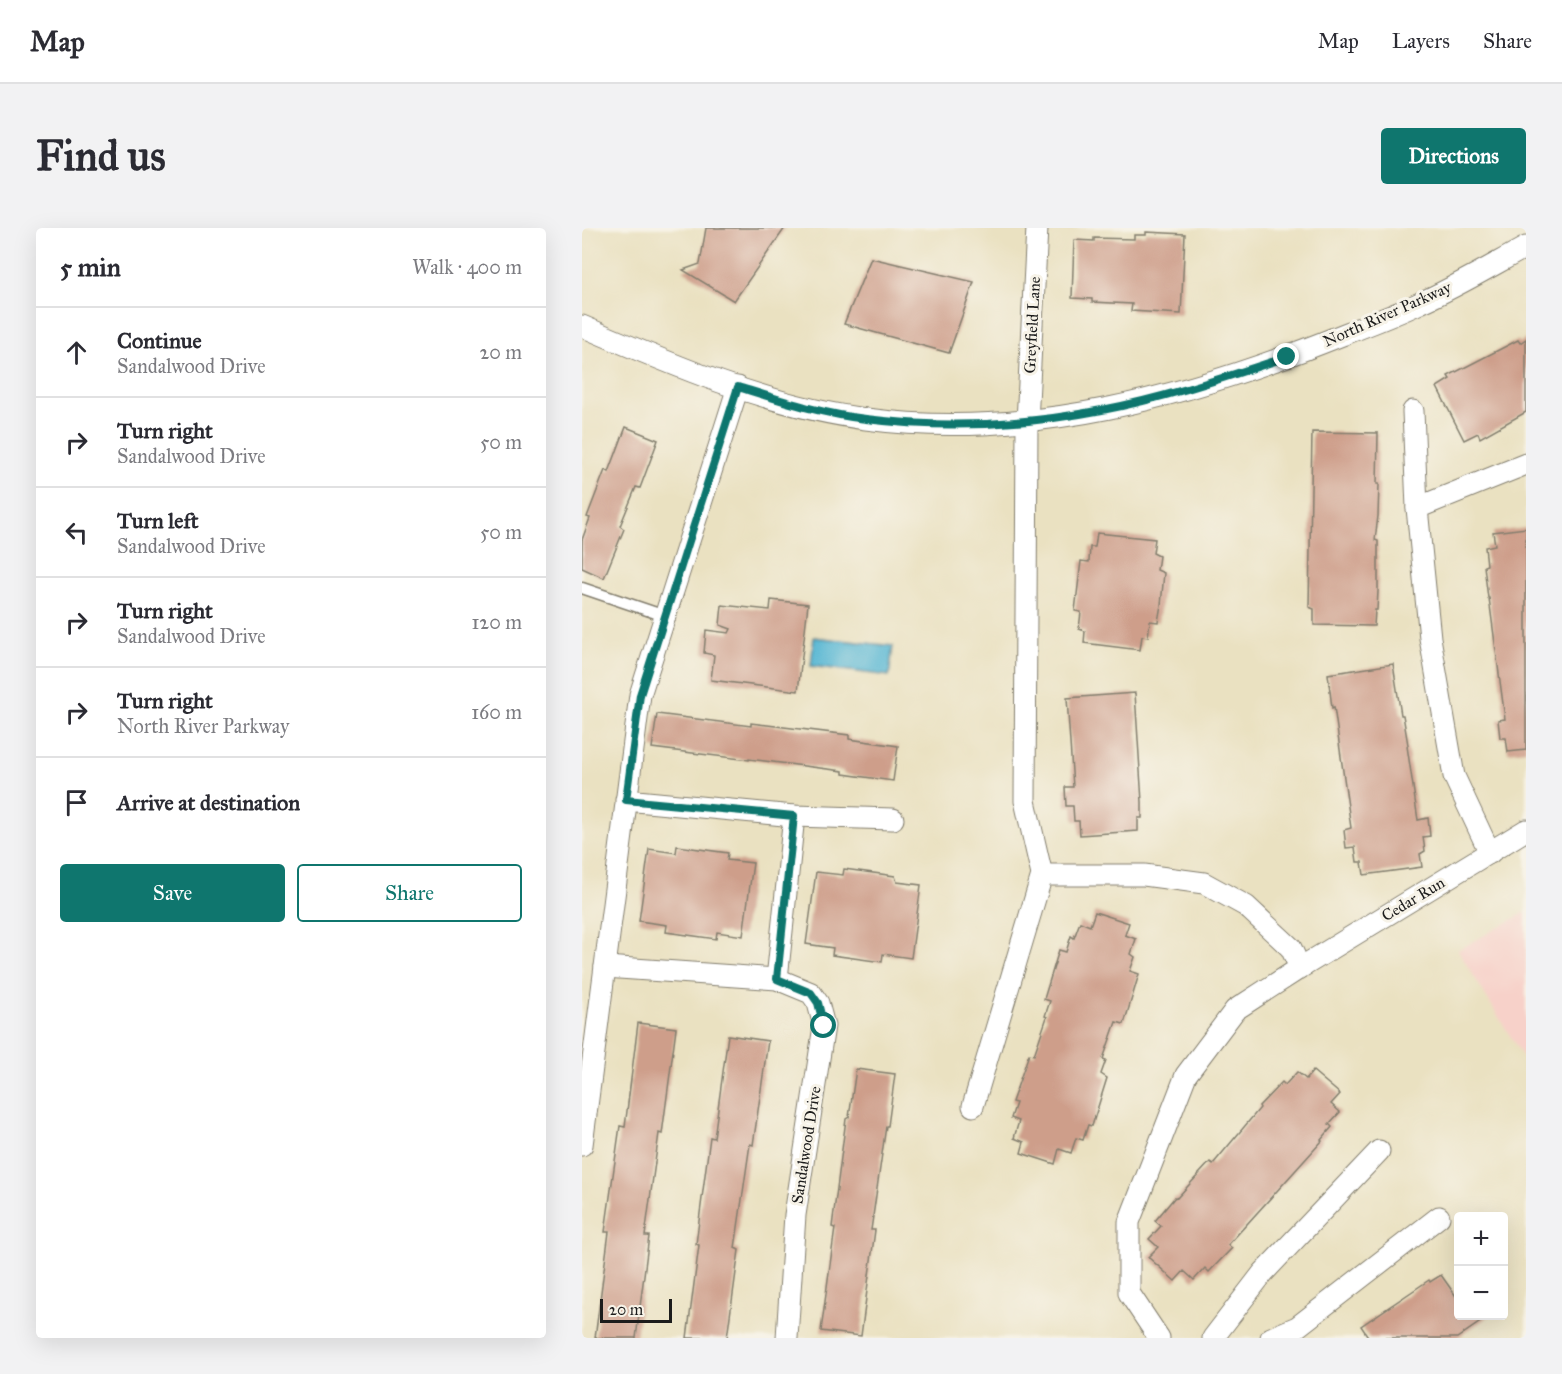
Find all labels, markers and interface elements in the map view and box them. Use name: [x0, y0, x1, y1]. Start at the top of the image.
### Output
text: Map: [30, 24, 85, 59]
text: Map: [1318, 28, 1359, 54]
text: Layers: [1392, 28, 1450, 54]
text: Share: [1483, 28, 1532, 54]
button: Directions: [1381, 128, 1526, 184]
text: Find us: [36, 130, 166, 182]
text: 5 min: [60, 251, 121, 283]
text: Walk · 400 m: [412, 255, 522, 279]
street label: Greyfield Lane: [1020, 276, 1044, 374]
street label: North River Parkway: [1320, 277, 1454, 351]
text: Continue: [117, 327, 202, 354]
icon: ahead: [60, 336, 93, 369]
text: 20 m: [479, 340, 522, 364]
route end: [1273, 343, 1299, 369]
text: Sandalwood Drive: [117, 354, 266, 378]
text: Turn right: [117, 417, 213, 444]
icon: right: [60, 426, 93, 459]
text: 50 m: [480, 430, 522, 454]
text: Sandalwood Drive: [117, 444, 266, 468]
text: Turn left: [117, 507, 199, 534]
icon: left: [60, 516, 93, 549]
text: 50 m: [480, 520, 522, 544]
text: Sandalwood Drive: [117, 534, 266, 558]
text: Turn right: [117, 597, 213, 624]
icon: right: [60, 606, 93, 639]
text: 120 m: [471, 610, 522, 634]
text: Sandalwood Drive: [117, 624, 266, 648]
text: Turn right: [117, 687, 213, 714]
icon: right: [60, 696, 93, 729]
text: 160 m: [471, 700, 522, 724]
text: North River Parkway: [117, 714, 289, 738]
icon: arrive: [60, 786, 93, 819]
text: Arrive at destination: [117, 789, 300, 816]
button: Save: [60, 864, 285, 922]
button: Share: [297, 864, 522, 922]
street label: Cedar Run: [1378, 873, 1448, 925]
route start: [810, 1012, 836, 1038]
street label: Sandalwood Drive: [787, 1085, 825, 1205]
map controls: [1454, 1212, 1508, 1320]
button: +: [1454, 1212, 1508, 1266]
button: −: [1454, 1266, 1508, 1320]
scale bar: [600, 1296, 672, 1324]
text: 20 m: [609, 1300, 643, 1319]

